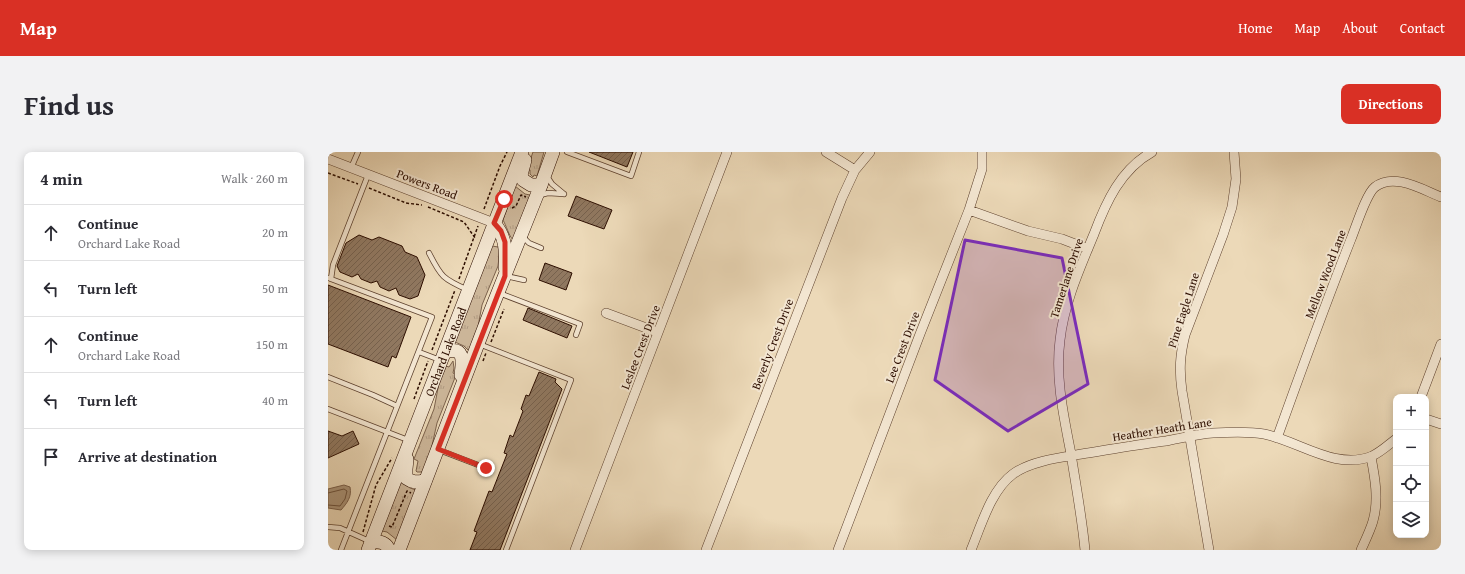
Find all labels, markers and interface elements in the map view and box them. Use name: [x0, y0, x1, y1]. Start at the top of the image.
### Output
text: Map: [20, 14, 57, 42]
text: Home: [1238, 18, 1273, 38]
text: Map: [1295, 18, 1320, 38]
text: About: [1342, 18, 1378, 38]
text: Contact: [1400, 18, 1445, 38]
text: Find us: [24, 84, 114, 125]
button: Directions: [1341, 84, 1441, 124]
street label: Powers Road: [394, 165, 460, 204]
text: 4 min: [40, 166, 82, 191]
text: Walk · 260 m: [221, 169, 288, 188]
route start: [495, 190, 513, 208]
text: Continue: [78, 213, 139, 234]
icon: ahead: [40, 222, 62, 244]
text: 20 m: [262, 223, 288, 242]
street label: Mellow Wood Lane: [1300, 227, 1350, 321]
text: Orchard Lake Road: [78, 234, 180, 253]
street label: Tamerlane Drive: [1045, 235, 1087, 320]
street label: Pine Eagle Lane: [1163, 270, 1203, 350]
icon: left: [40, 278, 62, 300]
text: Turn left: [78, 278, 137, 299]
text: 50 m: [262, 279, 288, 298]
street label: Beverly Crest Drive: [747, 296, 797, 392]
street label: Leslee Crest Drive: [616, 302, 664, 392]
street label: Orchard Lake Road: [420, 304, 470, 398]
street label: Lee Crest Drive: [881, 308, 924, 385]
text: Continue: [78, 325, 139, 346]
icon: ahead: [40, 334, 62, 356]
text: 150 m: [256, 335, 288, 354]
text: Orchard Lake Road: [78, 346, 180, 365]
icon: left: [40, 390, 62, 412]
text: Turn left: [78, 390, 137, 411]
text: 40 m: [262, 391, 288, 410]
map controls: [1393, 394, 1429, 538]
button: +: [1393, 394, 1429, 430]
street label: Heather Heath Lane: [1111, 413, 1213, 445]
button: −: [1393, 430, 1429, 466]
icon: arrive: [40, 446, 62, 468]
text: Arrive at destination: [78, 446, 217, 467]
route end: [477, 459, 495, 477]
button: locate: [1393, 466, 1429, 502]
button: layers: [1393, 502, 1429, 538]

